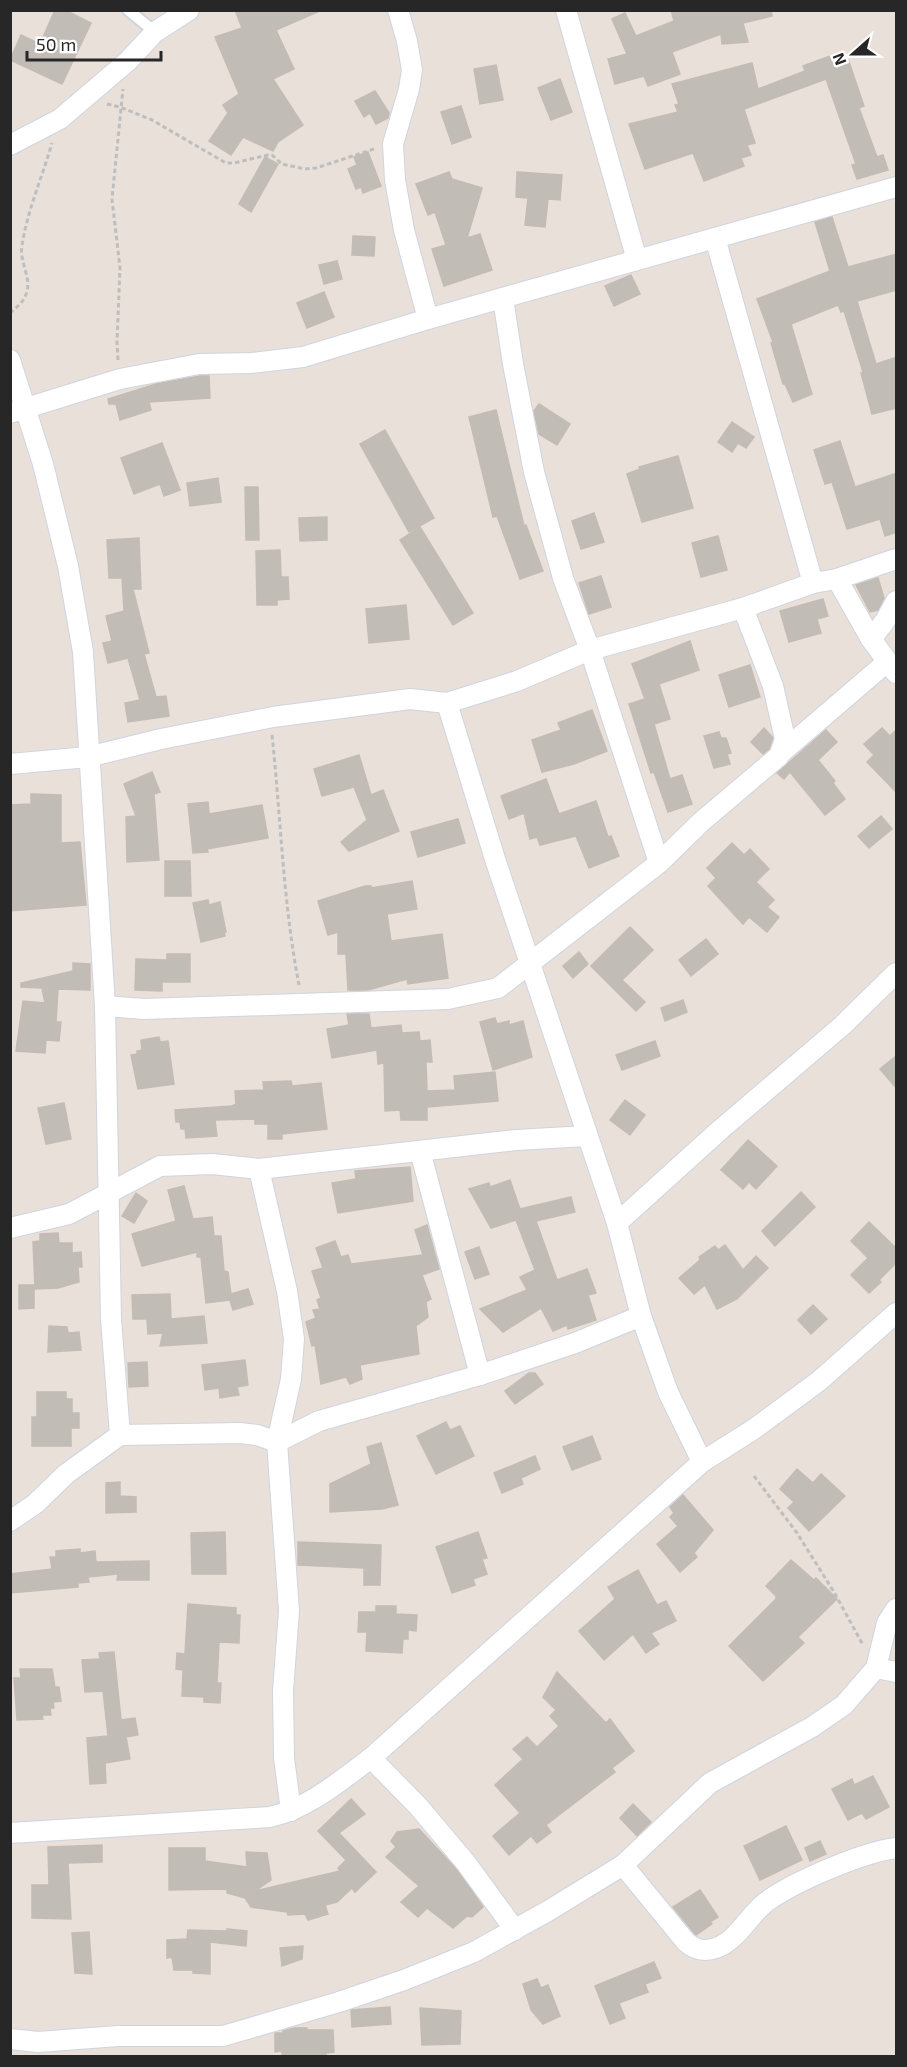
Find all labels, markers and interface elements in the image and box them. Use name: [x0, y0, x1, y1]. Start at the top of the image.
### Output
scale bar: [27, 24, 160, 62]
north arrow: [823, 24, 883, 84]
text: 50 m: [36, 33, 76, 55]
text: N: [828, 51, 849, 68]

